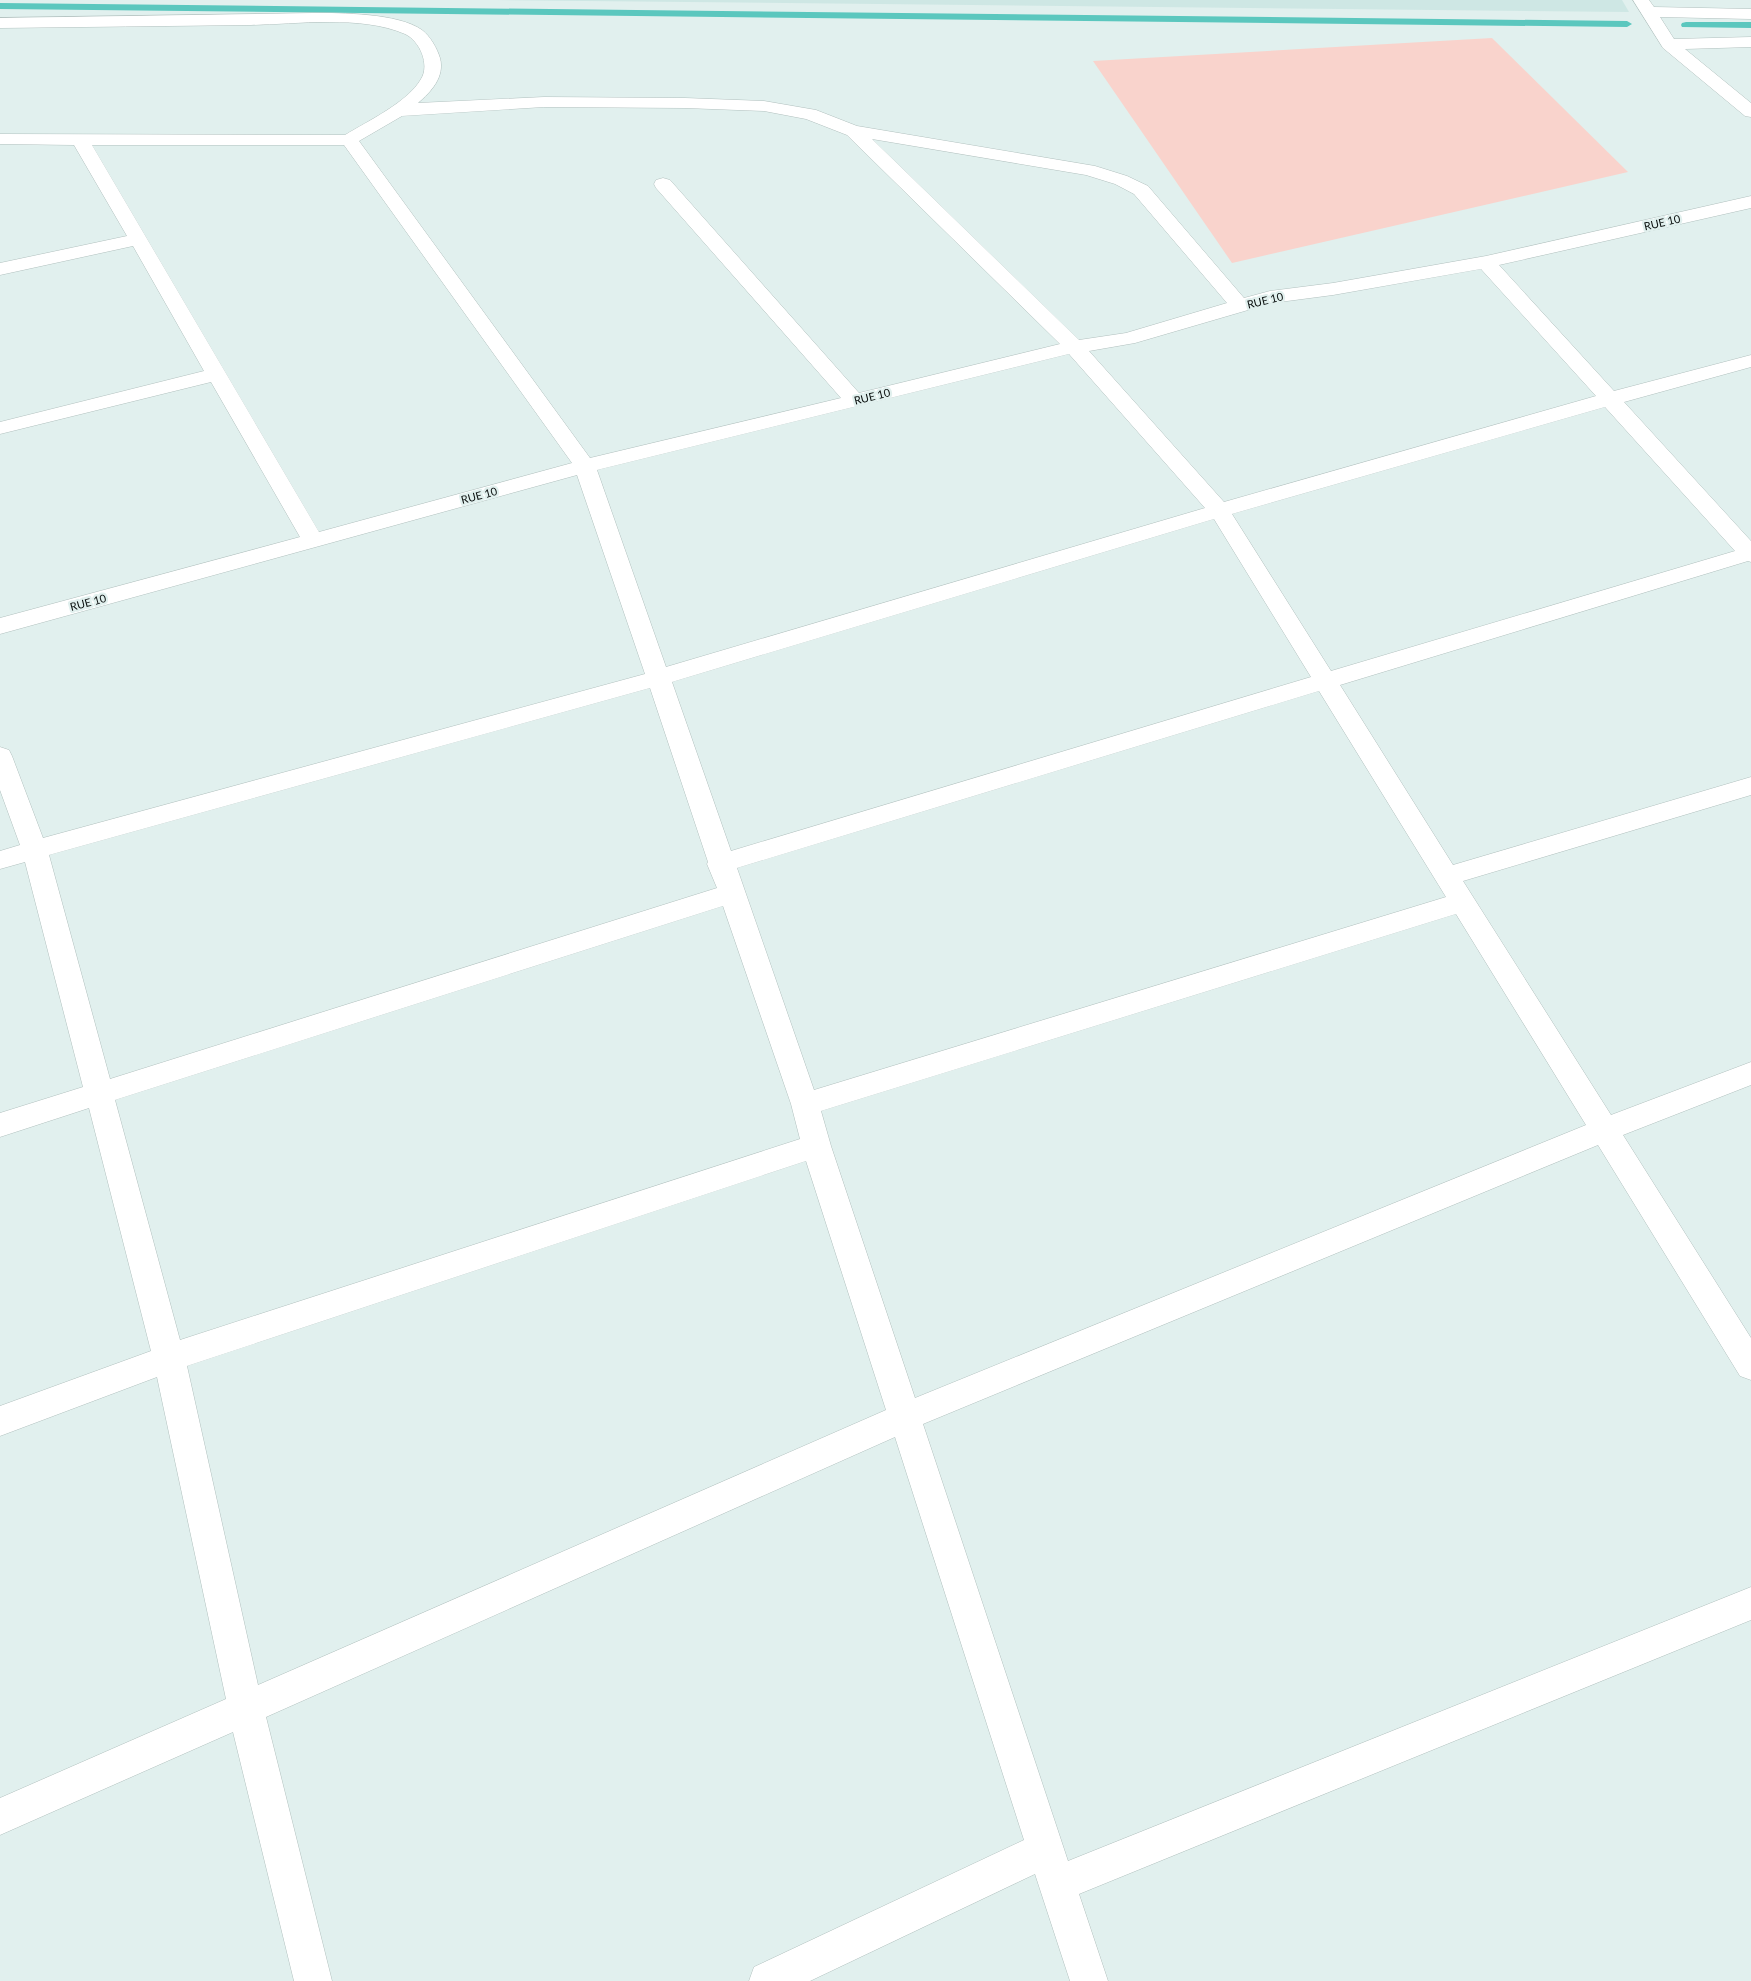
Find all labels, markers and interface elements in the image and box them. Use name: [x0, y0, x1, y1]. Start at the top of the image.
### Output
street label: RUE 10: [1643, 211, 1682, 232]
street label: RUE 10: [1246, 289, 1285, 311]
street label: RUE 10: [853, 385, 892, 407]
street label: RUE 10: [460, 484, 499, 506]
street label: RUE 10: [69, 591, 108, 613]

